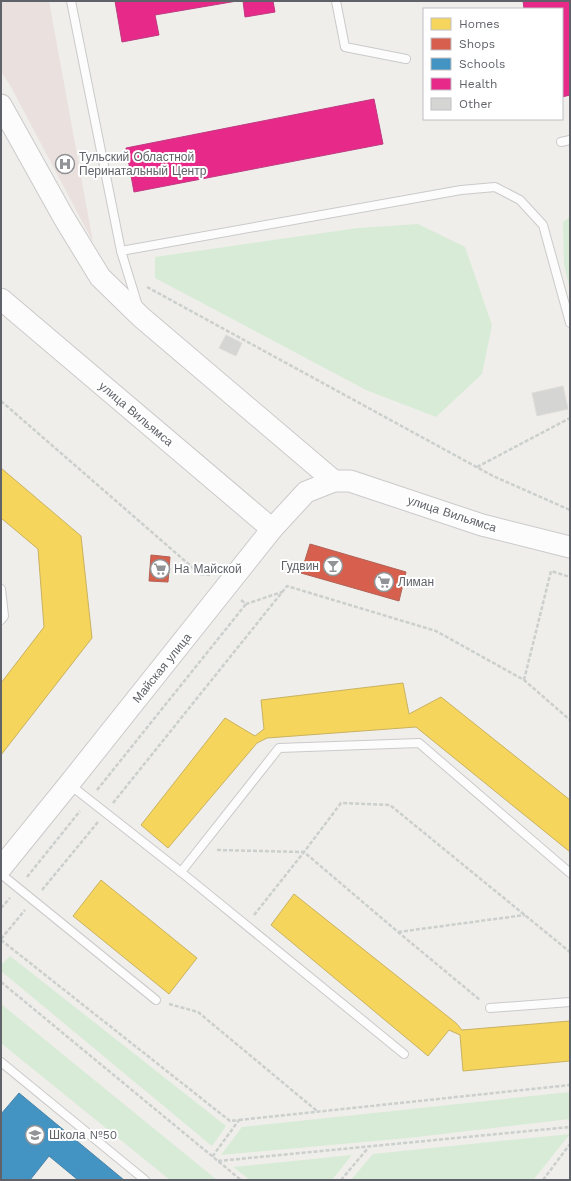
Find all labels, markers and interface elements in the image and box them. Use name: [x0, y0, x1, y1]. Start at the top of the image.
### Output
legend: [423, 8, 563, 120]
text: Homes: [459, 17, 500, 31]
text: Shops: [459, 37, 495, 51]
text: Schools: [459, 57, 505, 71]
text: Health: [459, 77, 497, 91]
text: Other: [459, 97, 492, 111]
place label: Тульский Областной Перинатальный Центр: [79, 150, 207, 178]
hospital icon: Тульский Областной Перинатальный Центр: [54, 153, 76, 175]
street label: улица Вильямса: [96, 379, 176, 449]
street label: улица Вильямса: [406, 493, 498, 535]
bar icon: Гудвин: [322, 555, 344, 577]
supermarket icon: На Майской: [149, 558, 171, 580]
place label: Гудвин: [281, 559, 319, 573]
place label: На Майской: [174, 562, 242, 576]
supermarket icon: Лиман: [373, 571, 395, 593]
place label: Лиман: [398, 575, 434, 589]
street label: Майская улица: [130, 630, 194, 706]
school or university icon: Школа №50: [24, 1124, 46, 1146]
place label: Школа №50: [49, 1128, 117, 1142]

